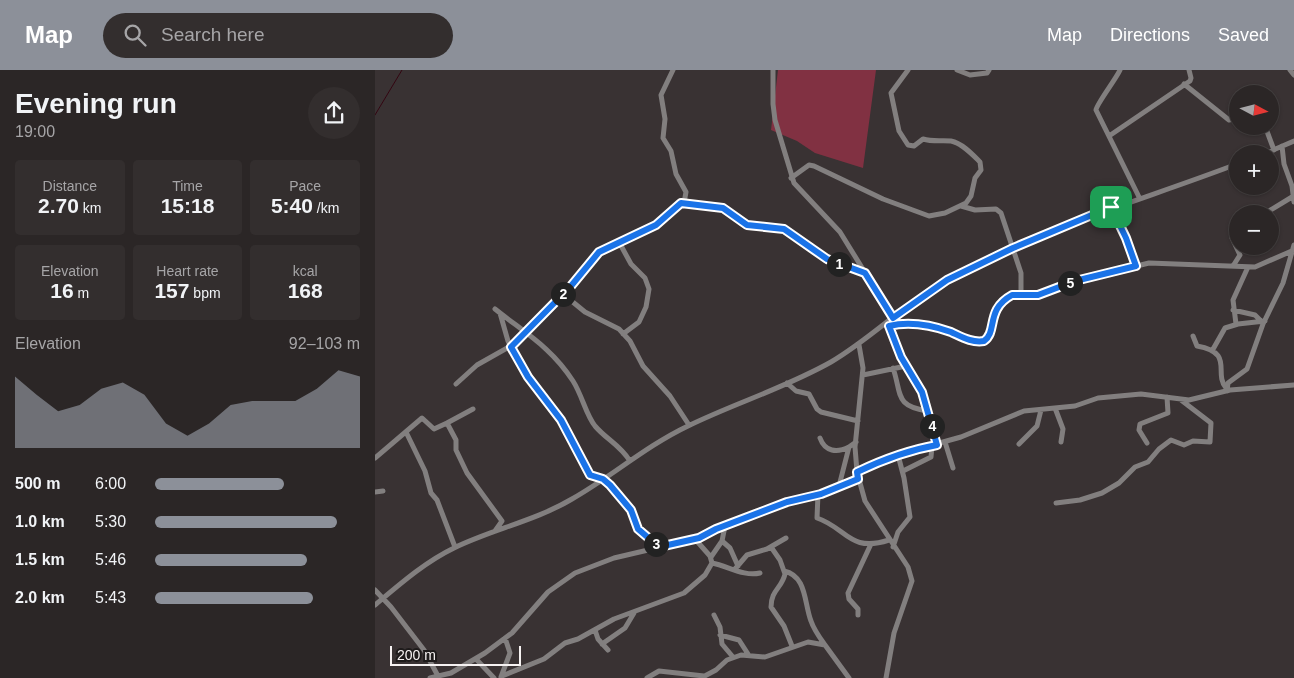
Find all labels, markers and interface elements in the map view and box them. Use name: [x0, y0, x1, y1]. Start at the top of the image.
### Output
search box: [103, 13, 453, 58]
text: Map: [25, 21, 73, 48]
icon: search: [121, 21, 149, 49]
text: Search here: [161, 24, 265, 45]
text: Map: [1047, 25, 1082, 45]
text: Directions: [1110, 25, 1190, 45]
text: Saved: [1218, 25, 1269, 45]
north arrow: [1229, 85, 1279, 135]
map controls: [1229, 85, 1279, 255]
button: share: [308, 87, 360, 139]
text: Evening run: [15, 88, 177, 119]
text: 19:00: [15, 123, 55, 140]
button: +: [1229, 145, 1279, 195]
text: Distance: [43, 178, 97, 194]
text: Time: [172, 178, 203, 194]
text: Pace: [289, 178, 321, 194]
pin: [1090, 186, 1132, 228]
icon: arrive: [1097, 193, 1125, 221]
text: 2.70: [38, 194, 79, 217]
text: 15:18: [161, 194, 214, 217]
text: 5:40: [271, 194, 313, 217]
text: km: [79, 200, 102, 216]
text: /km: [313, 200, 339, 216]
button: −: [1229, 205, 1279, 255]
pin: 1: [827, 252, 851, 276]
text: 1: [836, 256, 843, 272]
text: Elevation: [41, 263, 99, 279]
text: Heart rate: [156, 263, 219, 279]
text: kcal: [293, 263, 318, 279]
pin: 5: [1057, 270, 1083, 296]
text: 5: [1067, 275, 1074, 291]
text: 16: [50, 279, 74, 302]
text: 157: [154, 279, 189, 302]
text: 168: [288, 279, 323, 302]
pin: 2: [551, 282, 575, 306]
text: m: [74, 285, 89, 301]
text: bpm: [189, 285, 221, 301]
text: 2: [560, 286, 567, 302]
text: Elevation: [15, 335, 81, 352]
text: 92–103 m: [289, 335, 360, 352]
pin: 4: [919, 414, 945, 438]
text: 4: [929, 418, 936, 434]
text: 500 m: [15, 475, 60, 492]
text: 6:00: [95, 475, 126, 492]
text: 1.0 km: [15, 513, 65, 530]
text: 5:30: [95, 513, 126, 530]
pin: 3: [643, 532, 669, 556]
text: 3: [653, 536, 660, 552]
text: 1.5 km: [15, 551, 65, 568]
text: 5:46: [95, 551, 126, 568]
text: 2.0 km: [15, 589, 65, 606]
text: 5:43: [95, 589, 126, 606]
scale bar: [390, 643, 521, 666]
text: 200 m: [397, 647, 436, 663]

